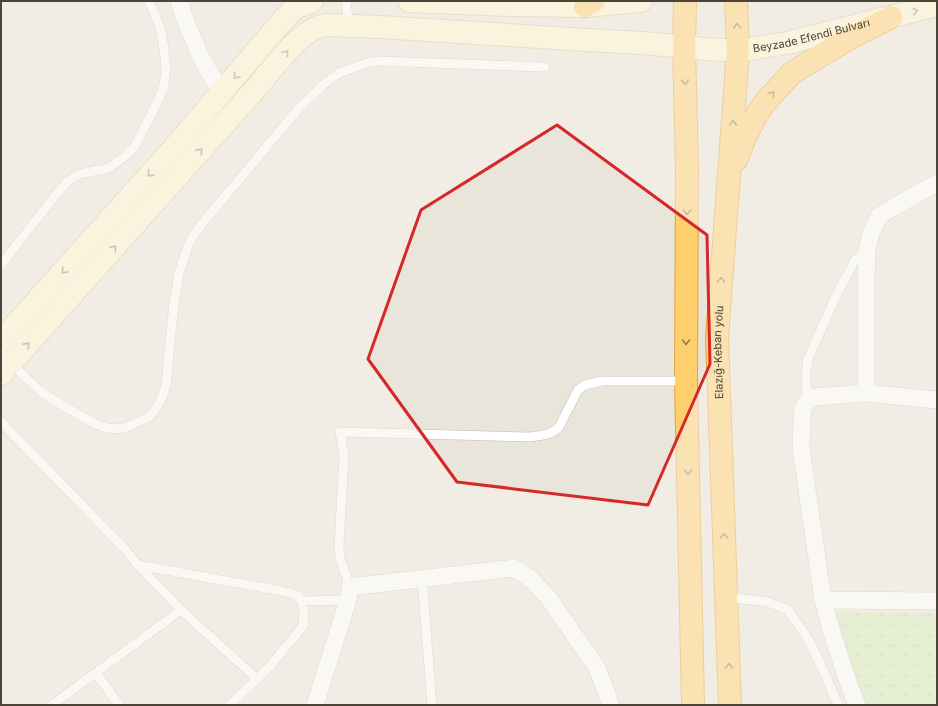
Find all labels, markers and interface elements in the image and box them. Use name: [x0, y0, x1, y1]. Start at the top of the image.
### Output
one-way arrow: [911, 7, 918, 16]
street label: Beyzade Efendi Bulvarı: [752, 15, 871, 55]
one-way arrow: [733, 23, 742, 29]
one-way arrow: [281, 51, 288, 58]
one-way arrow: [233, 71, 240, 79]
one-way arrow: [681, 79, 689, 85]
one-way arrow: [767, 92, 774, 99]
one-way arrow: [728, 120, 737, 126]
one-way arrow: [195, 148, 203, 156]
one-way arrow: [148, 170, 155, 177]
one-way arrow: [683, 209, 691, 215]
one-way arrow: [109, 245, 116, 253]
one-way arrow: [61, 266, 68, 274]
one-way arrow: [716, 277, 725, 283]
street label: Elazığ-Keban yolu: [710, 305, 726, 399]
one-way arrow: [682, 339, 690, 345]
one-way arrow: [23, 343, 30, 350]
one-way arrow: [684, 469, 692, 475]
one-way arrow: [720, 533, 728, 539]
one-way arrow: [724, 663, 733, 669]

